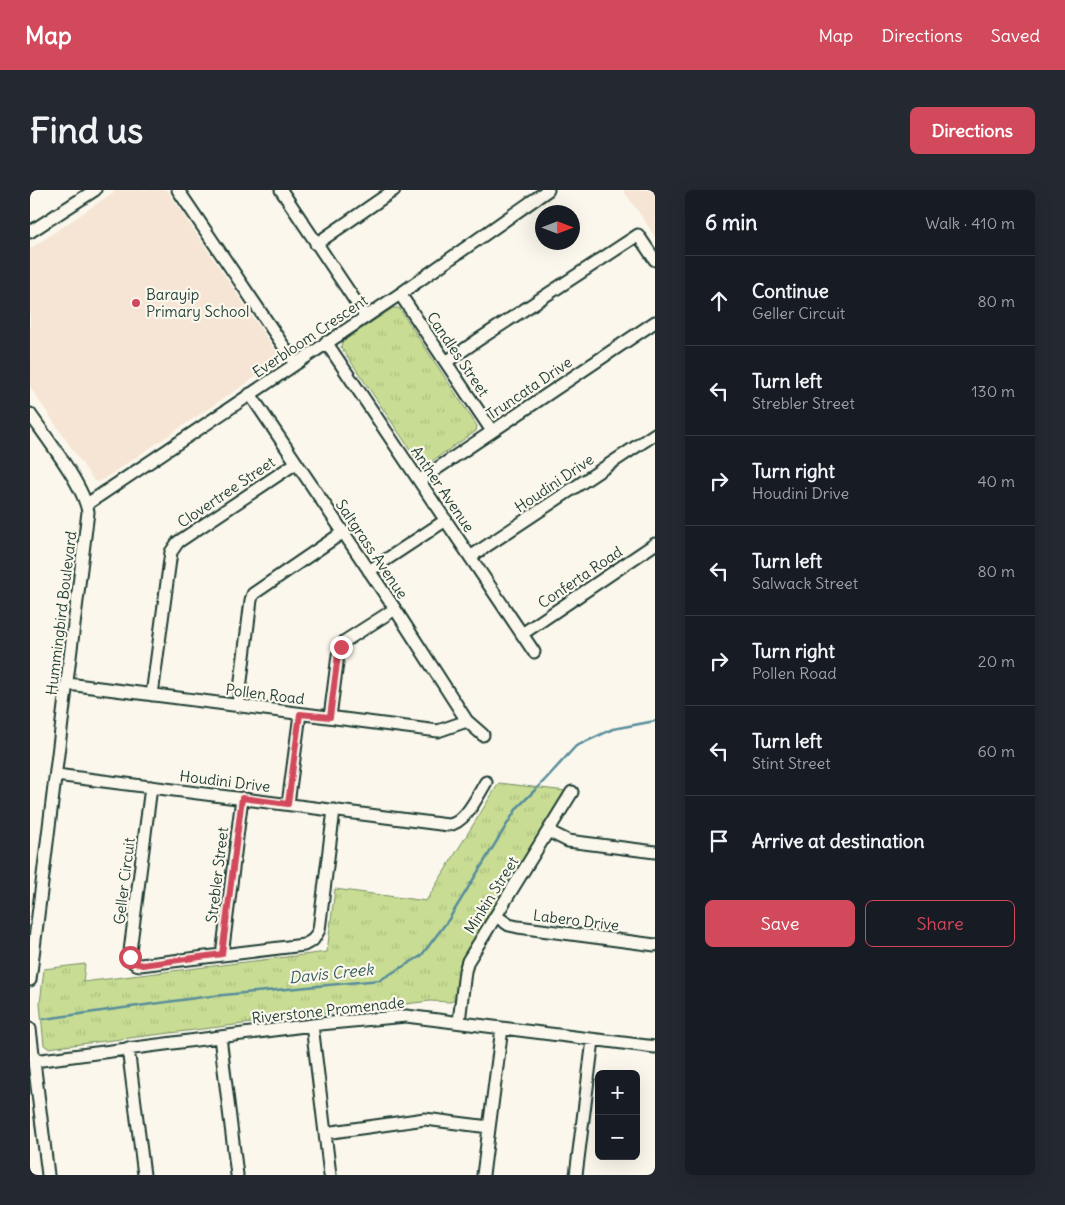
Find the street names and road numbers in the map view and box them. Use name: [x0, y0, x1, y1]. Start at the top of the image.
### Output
street label: Everbloom Crescent: [249, 290, 371, 382]
street label: Candles Street: [423, 308, 493, 400]
street label: Truncata Drive: [483, 352, 575, 424]
street label: Anther Avenue: [407, 442, 479, 536]
street label: Houdini Drive: [511, 450, 597, 516]
street label: Clovertree Street: [174, 452, 278, 532]
street label: Saltgrass Avenue: [332, 496, 412, 602]
street label: Hummingbird Boulevard: [42, 530, 81, 696]
street label: Conferta Road: [534, 542, 626, 612]
street label: Pollen Road: [224, 680, 306, 708]
street label: Houdini Drive: [179, 766, 271, 796]
street label: Strebler Street: [202, 826, 232, 924]
street label: Geller Circuit: [109, 836, 139, 926]
street label: Minkin Street: [460, 853, 522, 937]
street label: Labero Drive: [532, 905, 620, 935]
street label: Riverstone Promenade: [251, 993, 405, 1027]

